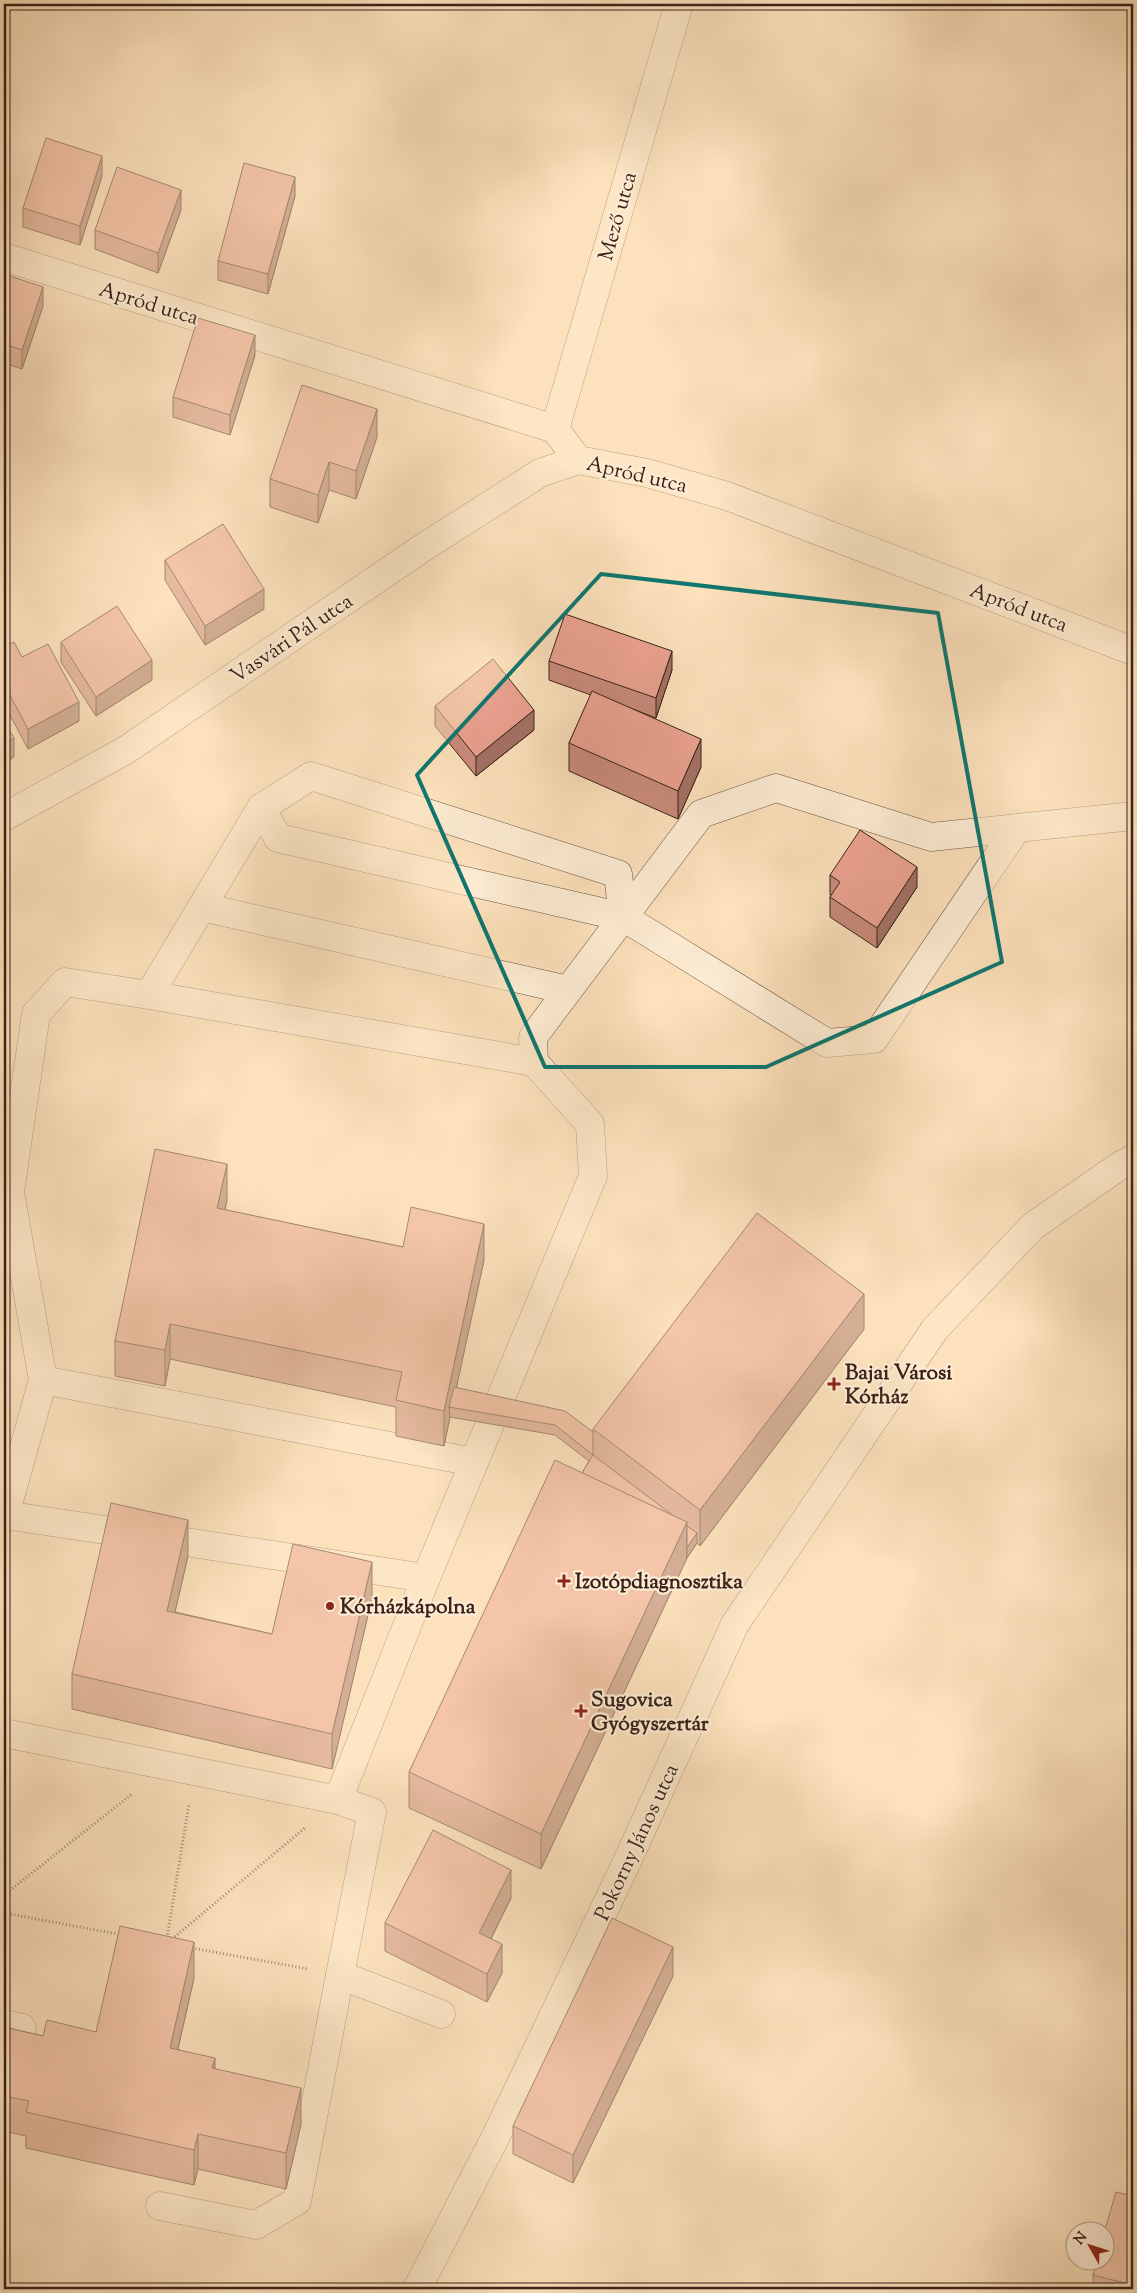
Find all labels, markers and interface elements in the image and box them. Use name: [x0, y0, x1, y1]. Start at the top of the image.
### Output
street label: Mező utca: [592, 168, 646, 264]
street label: Apród utca: [95, 276, 202, 334]
street label: Apród utca: [583, 450, 690, 502]
street label: Apród utca: [965, 576, 1072, 641]
street label: Vasvári Pál utca: [225, 587, 360, 692]
place label: Bajai Városi Kórház: [845, 1359, 952, 1413]
marker: Bajai Városi Kórház: [827, 1377, 841, 1391]
place label: Izotópdiagnosztika: [575, 1568, 743, 1598]
marker: Izotópdiagnosztika: [557, 1574, 571, 1588]
place label: Kórházkápolna: [340, 1593, 476, 1623]
marker: Kórházkápolna: [324, 1600, 336, 1612]
place label: Sugovica Gyógyszertár: [591, 1686, 709, 1740]
marker: Sugovica Gyógyszertár: [575, 1705, 587, 1717]
street label: Pokorny János utca: [588, 1759, 687, 1926]
north arrow: [1064, 2220, 1114, 2270]
text: N: [1070, 2228, 1093, 2250]

